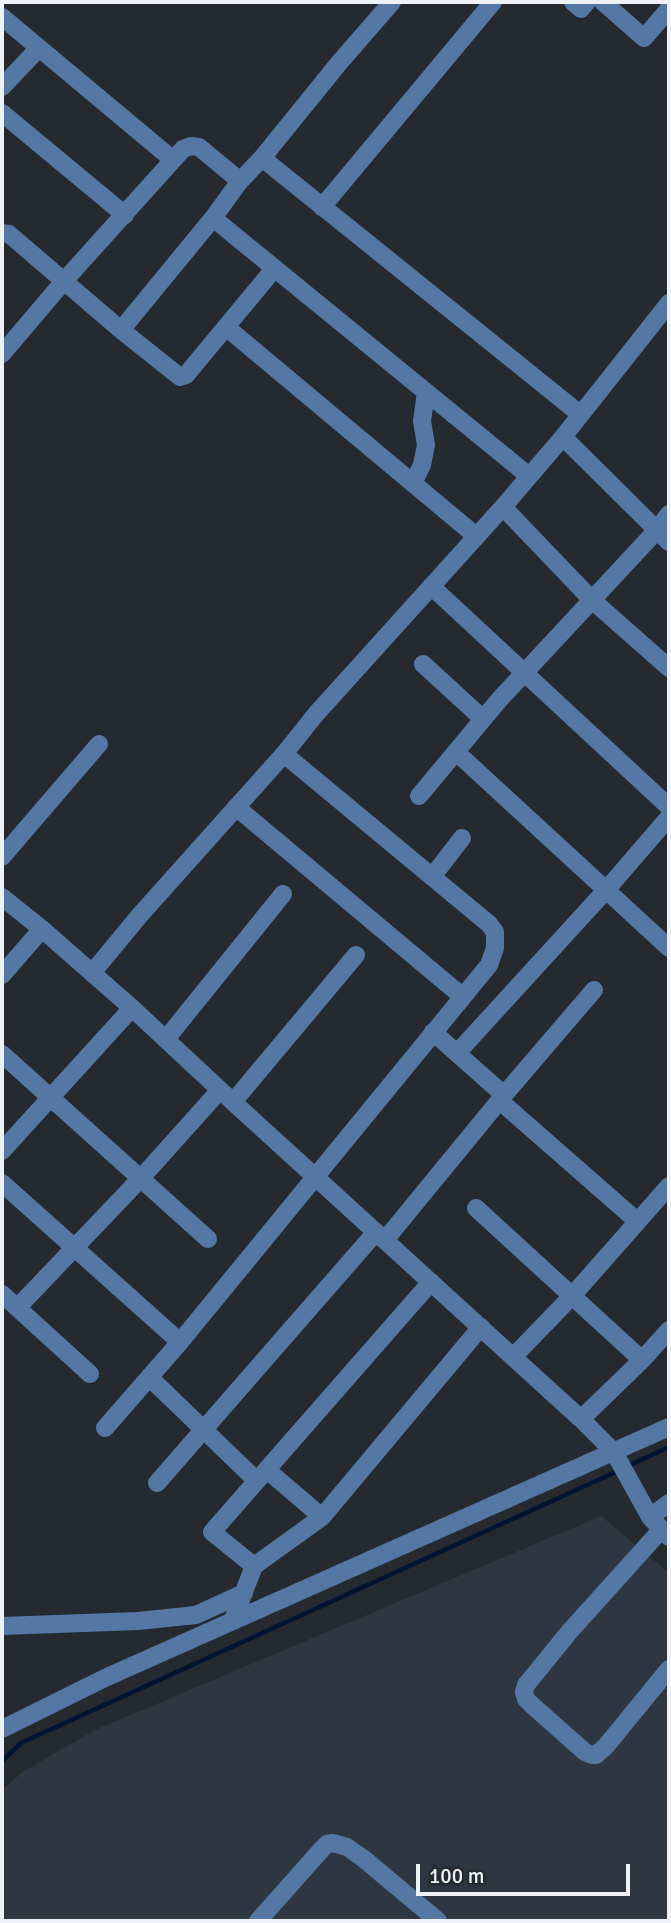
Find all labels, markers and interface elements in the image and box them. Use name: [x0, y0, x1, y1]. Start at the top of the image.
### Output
scale bar: [419, 1850, 632, 1894]
text: 100 m: [429, 1863, 484, 1889]

